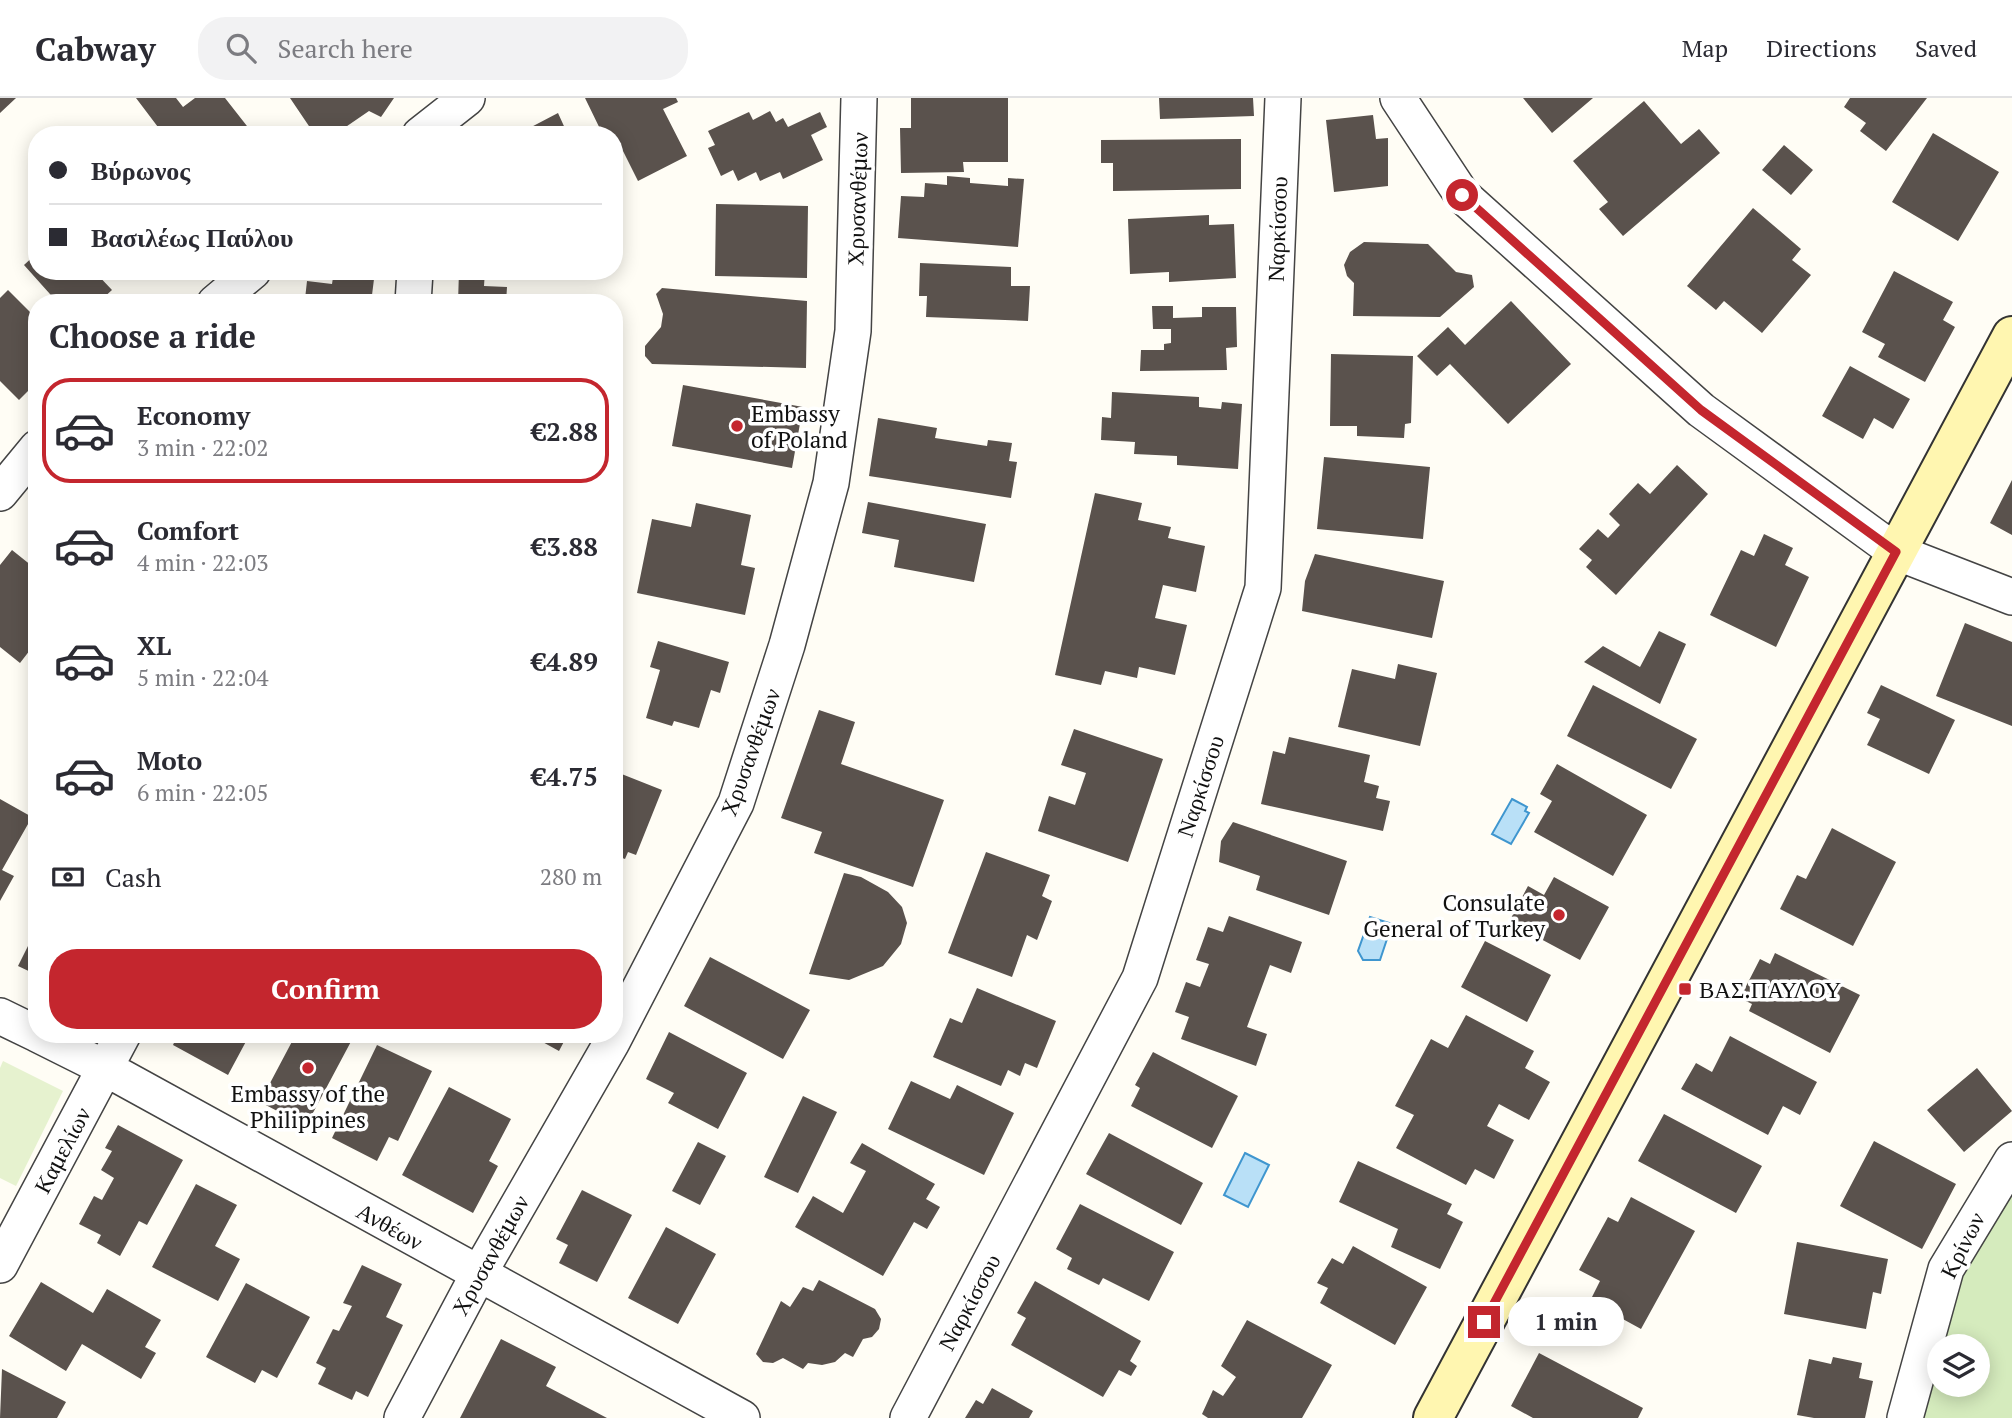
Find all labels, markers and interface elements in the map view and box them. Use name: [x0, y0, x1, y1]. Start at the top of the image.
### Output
search box: [198, 17, 688, 80]
text: Cabway: [35, 27, 156, 70]
icon: search: [222, 29, 260, 67]
text: Search here: [278, 31, 413, 65]
text: Map: [1682, 32, 1728, 64]
text: Directions: [1766, 32, 1877, 64]
text: Saved: [1915, 32, 1977, 64]
street label: Χρυσανθέμων: [839, 132, 875, 266]
text: Βύρωνος: [91, 153, 190, 187]
street label: Ναρκίσσου: [1260, 176, 1294, 282]
route start: [1446, 179, 1478, 211]
text: Βασιλέως Παύλου: [91, 220, 293, 254]
text: Choose a ride: [49, 315, 256, 357]
text: Economy: [137, 398, 250, 432]
place label: Embassy of Poland: [751, 398, 848, 455]
icon: car: [53, 399, 116, 462]
text: €2.88: [532, 414, 598, 448]
marker: Embassy of Poland: [729, 418, 745, 434]
text: 3 min · 22:02: [137, 432, 269, 463]
text: Comfort: [137, 513, 239, 547]
icon: car: [53, 514, 116, 577]
text: €3.88: [532, 529, 598, 563]
text: 4 min · 22:03: [137, 547, 269, 578]
text: XL: [137, 628, 171, 662]
icon: car: [53, 629, 116, 692]
text: €4.89: [532, 644, 598, 678]
text: 5 min · 22:04: [137, 662, 269, 693]
street label: Χρυσανθέμων: [713, 684, 787, 820]
street label: Ναρκίσσου: [1169, 731, 1231, 841]
text: Moto: [137, 743, 202, 777]
icon: car: [53, 744, 116, 807]
text: €4.75: [532, 759, 598, 793]
text: 6 min · 22:05: [137, 777, 269, 808]
icon: cash: [49, 858, 87, 896]
text: Cash: [105, 860, 161, 894]
text: 280 m: [540, 861, 602, 892]
place label: Consulate General of Turkey: [1363, 887, 1545, 944]
marker: Consulate General of Turkey: [1551, 907, 1567, 923]
button: Confirm: [49, 949, 602, 1029]
place label: ΒΑΣ.ΠΑΥΛΟΥ: [1699, 974, 1842, 1005]
marker: ΒΑΣ.ΠΑΥΛΟΥ: [1677, 981, 1693, 997]
marker: Embassy of the Philippines: [300, 1060, 316, 1076]
place label: Embassy of the Philippines: [231, 1078, 385, 1135]
street label: Καμελίων: [26, 1101, 98, 1199]
street label: Χρυσανθέμων: [444, 1189, 536, 1321]
street label: Ανθέων: [351, 1195, 429, 1257]
street label: Κρίνων: [1932, 1207, 1992, 1283]
street label: Ναρκίσσου: [931, 1248, 1007, 1356]
callout: 1 min: [1508, 1298, 1624, 1346]
route end: [1468, 1306, 1500, 1338]
text: 1 min: [1535, 1306, 1597, 1337]
map controls: [1927, 1334, 1990, 1397]
button: layers: [1927, 1334, 1990, 1397]

